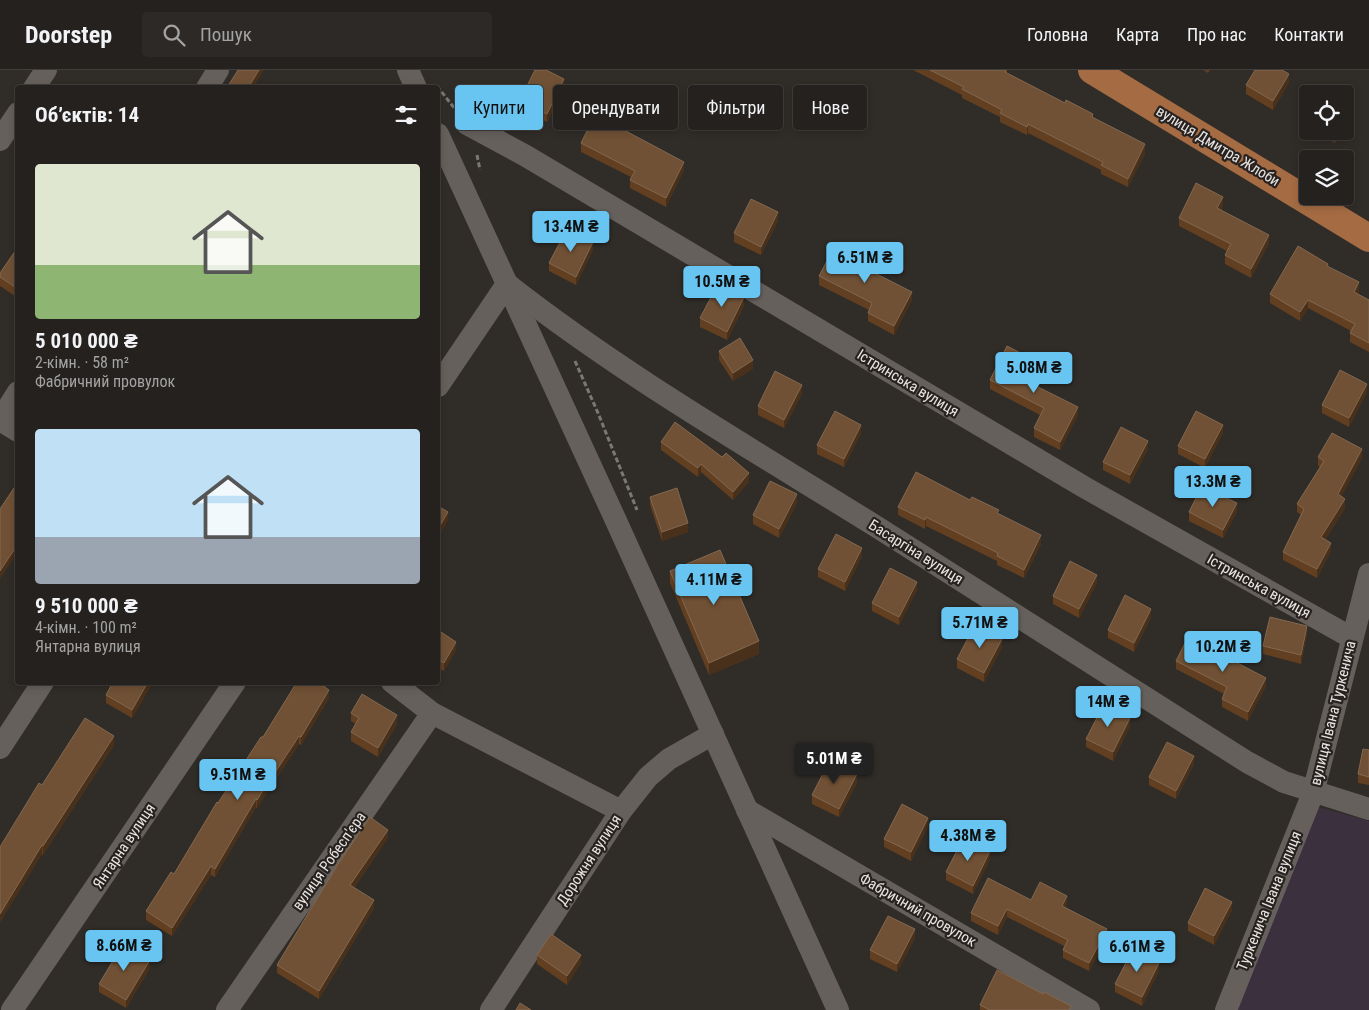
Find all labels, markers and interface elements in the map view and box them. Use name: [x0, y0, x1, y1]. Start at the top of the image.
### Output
search box: [142, 12, 492, 57]
text: Doorstep: [25, 21, 112, 49]
icon: search: [160, 21, 188, 49]
text: Пошук: [200, 23, 252, 46]
text: Головна: [1027, 24, 1088, 45]
text: Карта: [1116, 24, 1159, 45]
text: Про нас: [1187, 24, 1246, 45]
text: Контакти: [1274, 24, 1344, 45]
chip: Купити: [455, 85, 543, 130]
chip: Орендувати: [553, 85, 678, 130]
chip: Фільтри: [688, 85, 783, 130]
chip: Нове: [793, 85, 867, 130]
map controls: [1299, 85, 1354, 205]
button: locate: [1299, 85, 1354, 140]
icon: filters: [392, 101, 420, 129]
street label: вулиця Дмитра Жлоби: [1153, 102, 1283, 190]
text: Об’єктів: 14: [35, 103, 139, 127]
button: layers: [1299, 150, 1354, 205]
icon: home: [183, 197, 273, 287]
pin: 13.4M ₴: [525, 210, 617, 253]
text: 13.4M ₴: [543, 217, 599, 236]
pin: 6.51M ₴: [819, 242, 911, 284]
text: 6.51M ₴: [837, 248, 893, 267]
pin: 10.5M ₴: [676, 266, 768, 308]
text: 10.5M ₴: [694, 272, 750, 291]
text: 5 010 000 ₴: [35, 329, 138, 353]
street label: Істринська вулиця: [854, 346, 962, 420]
pin: 5.08M ₴: [988, 352, 1080, 394]
text: 2-кімн. · 58 m²: [35, 353, 129, 372]
text: 5.08M ₴: [1006, 358, 1062, 377]
text: Фабричний провулок: [35, 372, 175, 391]
icon: home: [183, 462, 273, 552]
pin: 13.3M ₴: [1167, 466, 1259, 508]
text: 13.3M ₴: [1185, 472, 1241, 491]
street label: Басаргіна вулиця: [865, 516, 967, 588]
street label: Істринська вулиця: [1204, 550, 1314, 622]
pin: 4.11M ₴: [668, 564, 760, 606]
text: 4.11M ₴: [686, 570, 742, 589]
text: 9 510 000 ₴: [35, 594, 138, 618]
pin: 5.71M ₴: [934, 606, 1026, 649]
text: 5.71M ₴: [952, 613, 1008, 632]
text: 4-кімн. · 100 m²: [35, 618, 137, 637]
pin: 10.2M ₴: [1177, 630, 1269, 673]
text: Янтарна вулиця: [35, 637, 141, 656]
text: 10.2M ₴: [1195, 637, 1251, 656]
street label: вулиця Івана Туркенича: [1306, 639, 1360, 787]
pin: 14M ₴: [1073, 686, 1143, 728]
text: 14M ₴: [1087, 692, 1129, 711]
pin: 5.01M ₴: [788, 742, 880, 785]
text: 5.01M ₴: [806, 749, 862, 768]
pin: 9.51M ₴: [192, 758, 284, 801]
text: 9.51M ₴: [210, 765, 266, 784]
street label: Янтарна вулиця: [89, 800, 159, 892]
street label: вулиця Робесп'єра: [288, 808, 370, 914]
street label: Дорожня вулиця: [553, 811, 625, 909]
pin: 4.38M ₴: [922, 820, 1014, 862]
text: 4.38M ₴: [940, 826, 996, 845]
street label: Туркенича Івана вулиця: [1233, 829, 1305, 973]
street label: Фабричний провулок: [857, 869, 979, 951]
pin: 8.66M ₴: [78, 930, 170, 972]
pin: 6.61M ₴: [1091, 930, 1183, 973]
text: 8.66M ₴: [96, 936, 152, 955]
text: 6.61M ₴: [1109, 937, 1165, 956]

